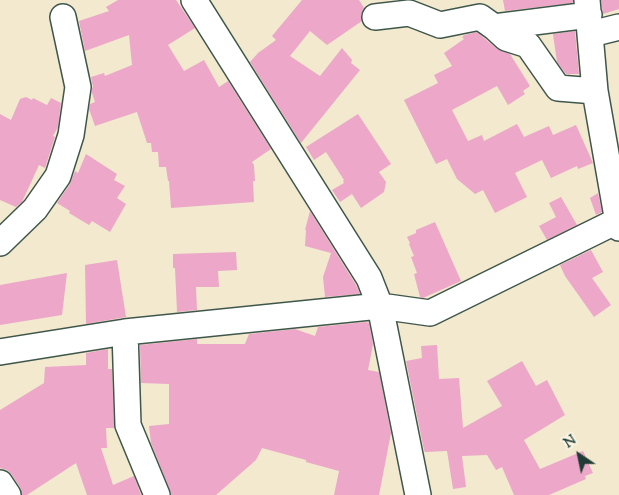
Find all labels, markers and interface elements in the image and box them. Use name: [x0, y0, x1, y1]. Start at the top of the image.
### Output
north arrow: [554, 430, 604, 480]
text: N: [560, 431, 581, 454]

